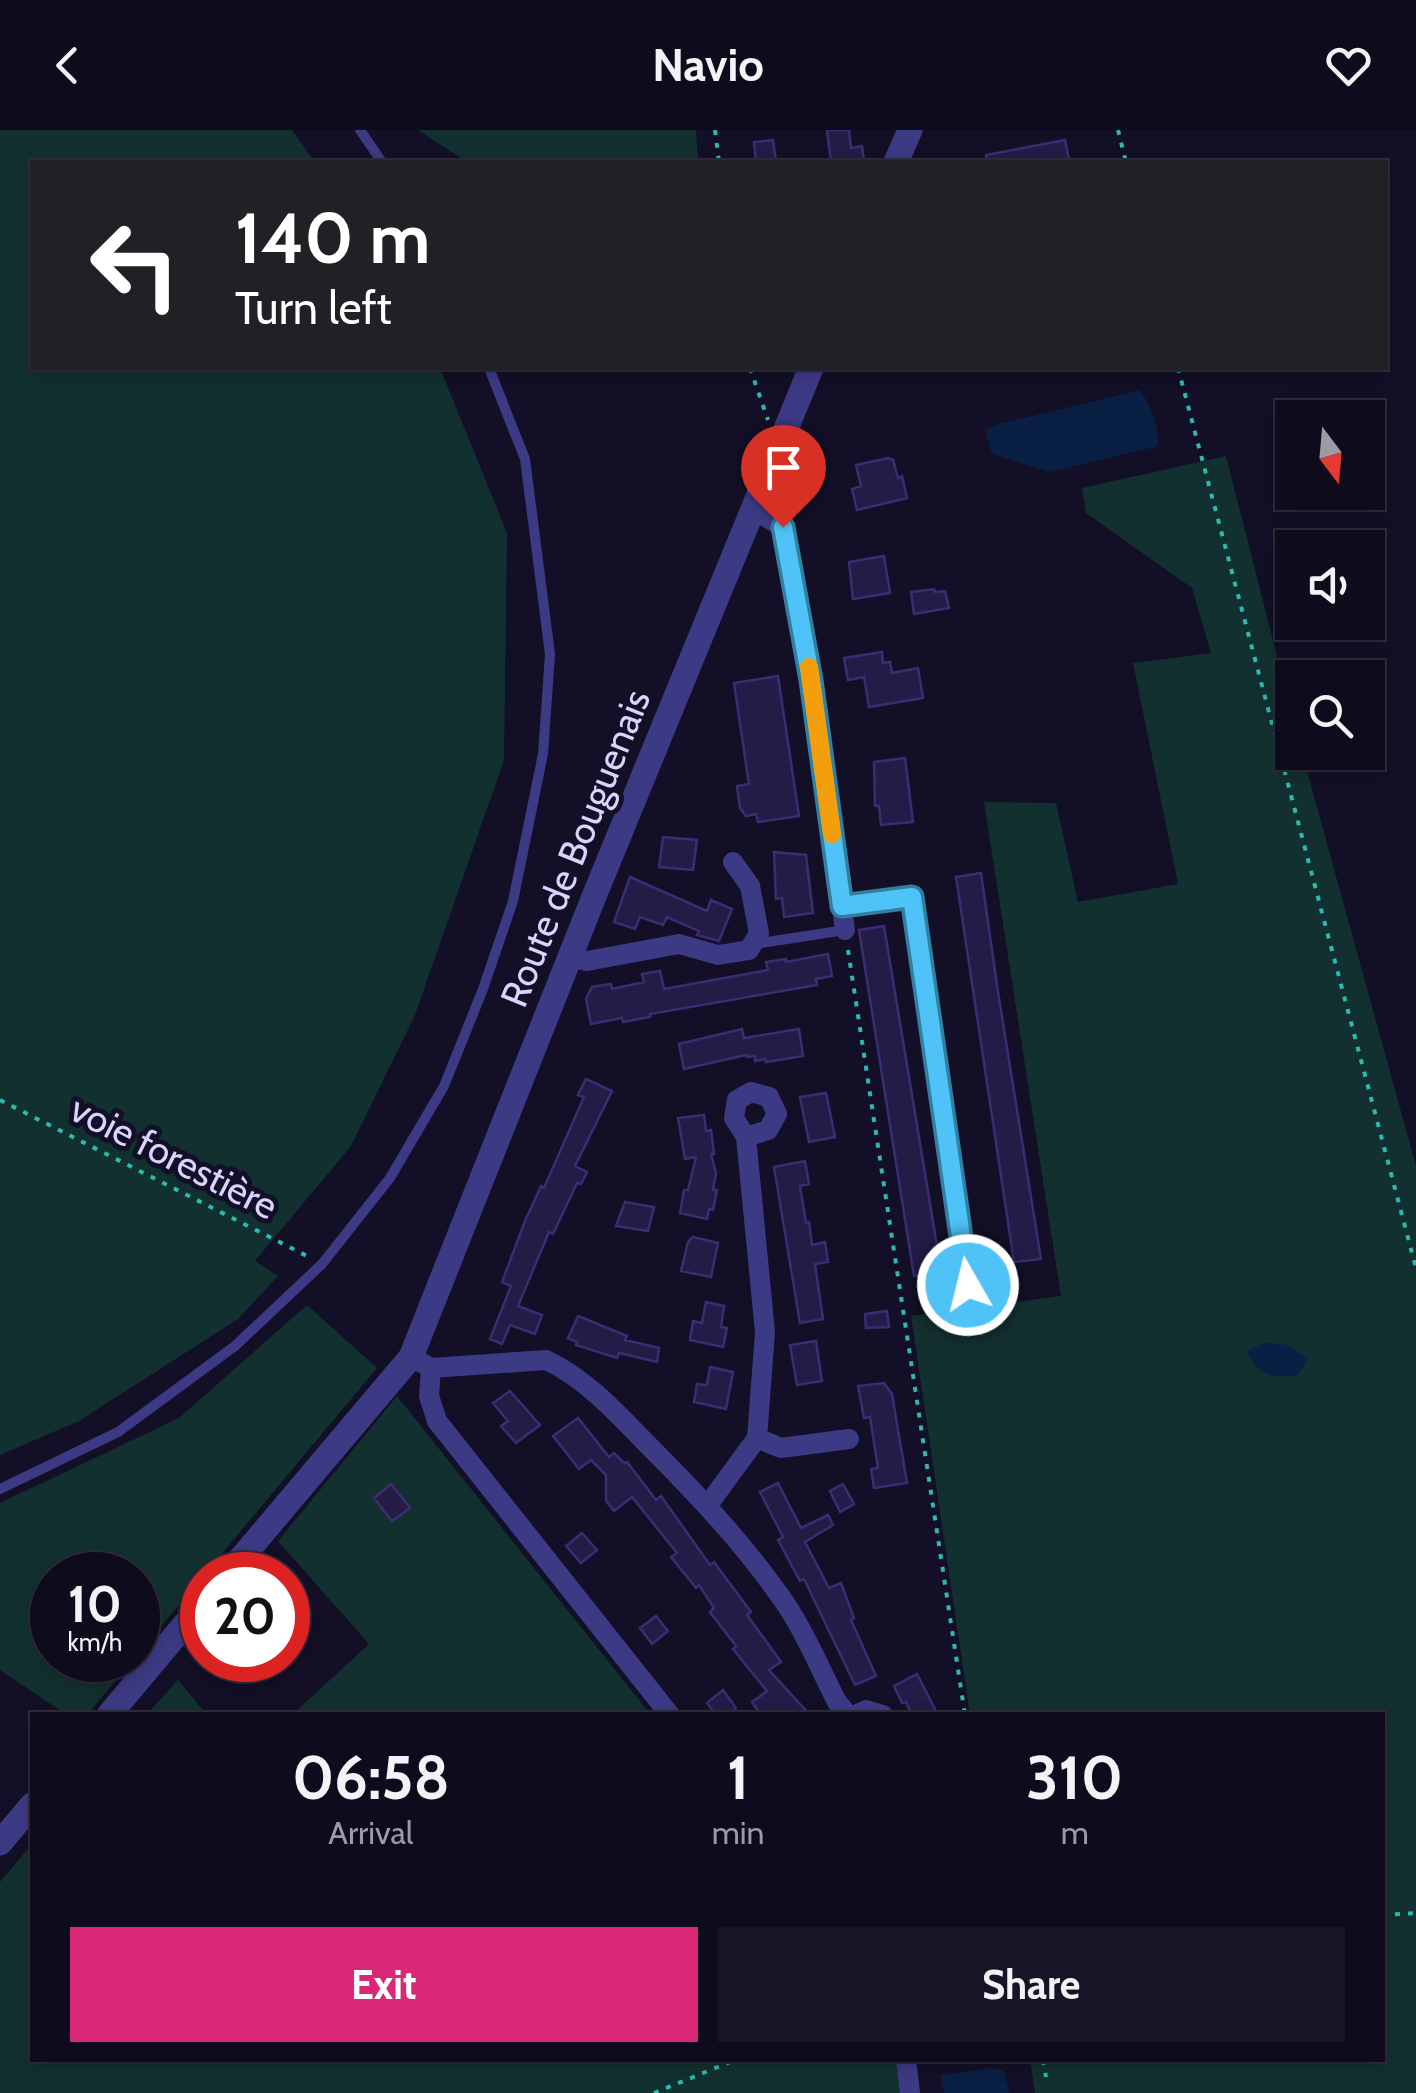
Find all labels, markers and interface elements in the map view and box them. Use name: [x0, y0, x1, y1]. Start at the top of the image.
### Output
icon: back: [40, 38, 95, 93]
text: Navio: [652, 38, 764, 92]
icon: heart: [1321, 38, 1376, 93]
text: 140 m: [235, 195, 430, 281]
icon: left: [70, 200, 200, 330]
text: Turn left: [235, 281, 392, 335]
north arrow: [1275, 400, 1385, 510]
map controls: [1275, 400, 1385, 770]
pin: [741, 425, 826, 528]
icon: arrive: [756, 440, 811, 495]
button: sound: [1275, 530, 1385, 640]
button: search: [1275, 660, 1385, 770]
street label: Route de Bouguenais: [490, 683, 660, 1013]
street label: voie forestière: [62, 1085, 286, 1229]
position arrow: [916, 1233, 1020, 1337]
speed limit sign: 20: [180, 1552, 310, 1682]
text: 10: [68, 1574, 122, 1635]
text: km/h: [68, 1627, 122, 1657]
text: 06:58: [292, 1741, 450, 1814]
text: 1: [727, 1741, 749, 1814]
text: 310: [1026, 1741, 1123, 1814]
text: Arrival: [328, 1813, 413, 1852]
text: min: [712, 1813, 764, 1852]
text: m: [1061, 1813, 1089, 1852]
button: Exit: [70, 1927, 698, 2042]
button: Share: [718, 1927, 1345, 2042]

